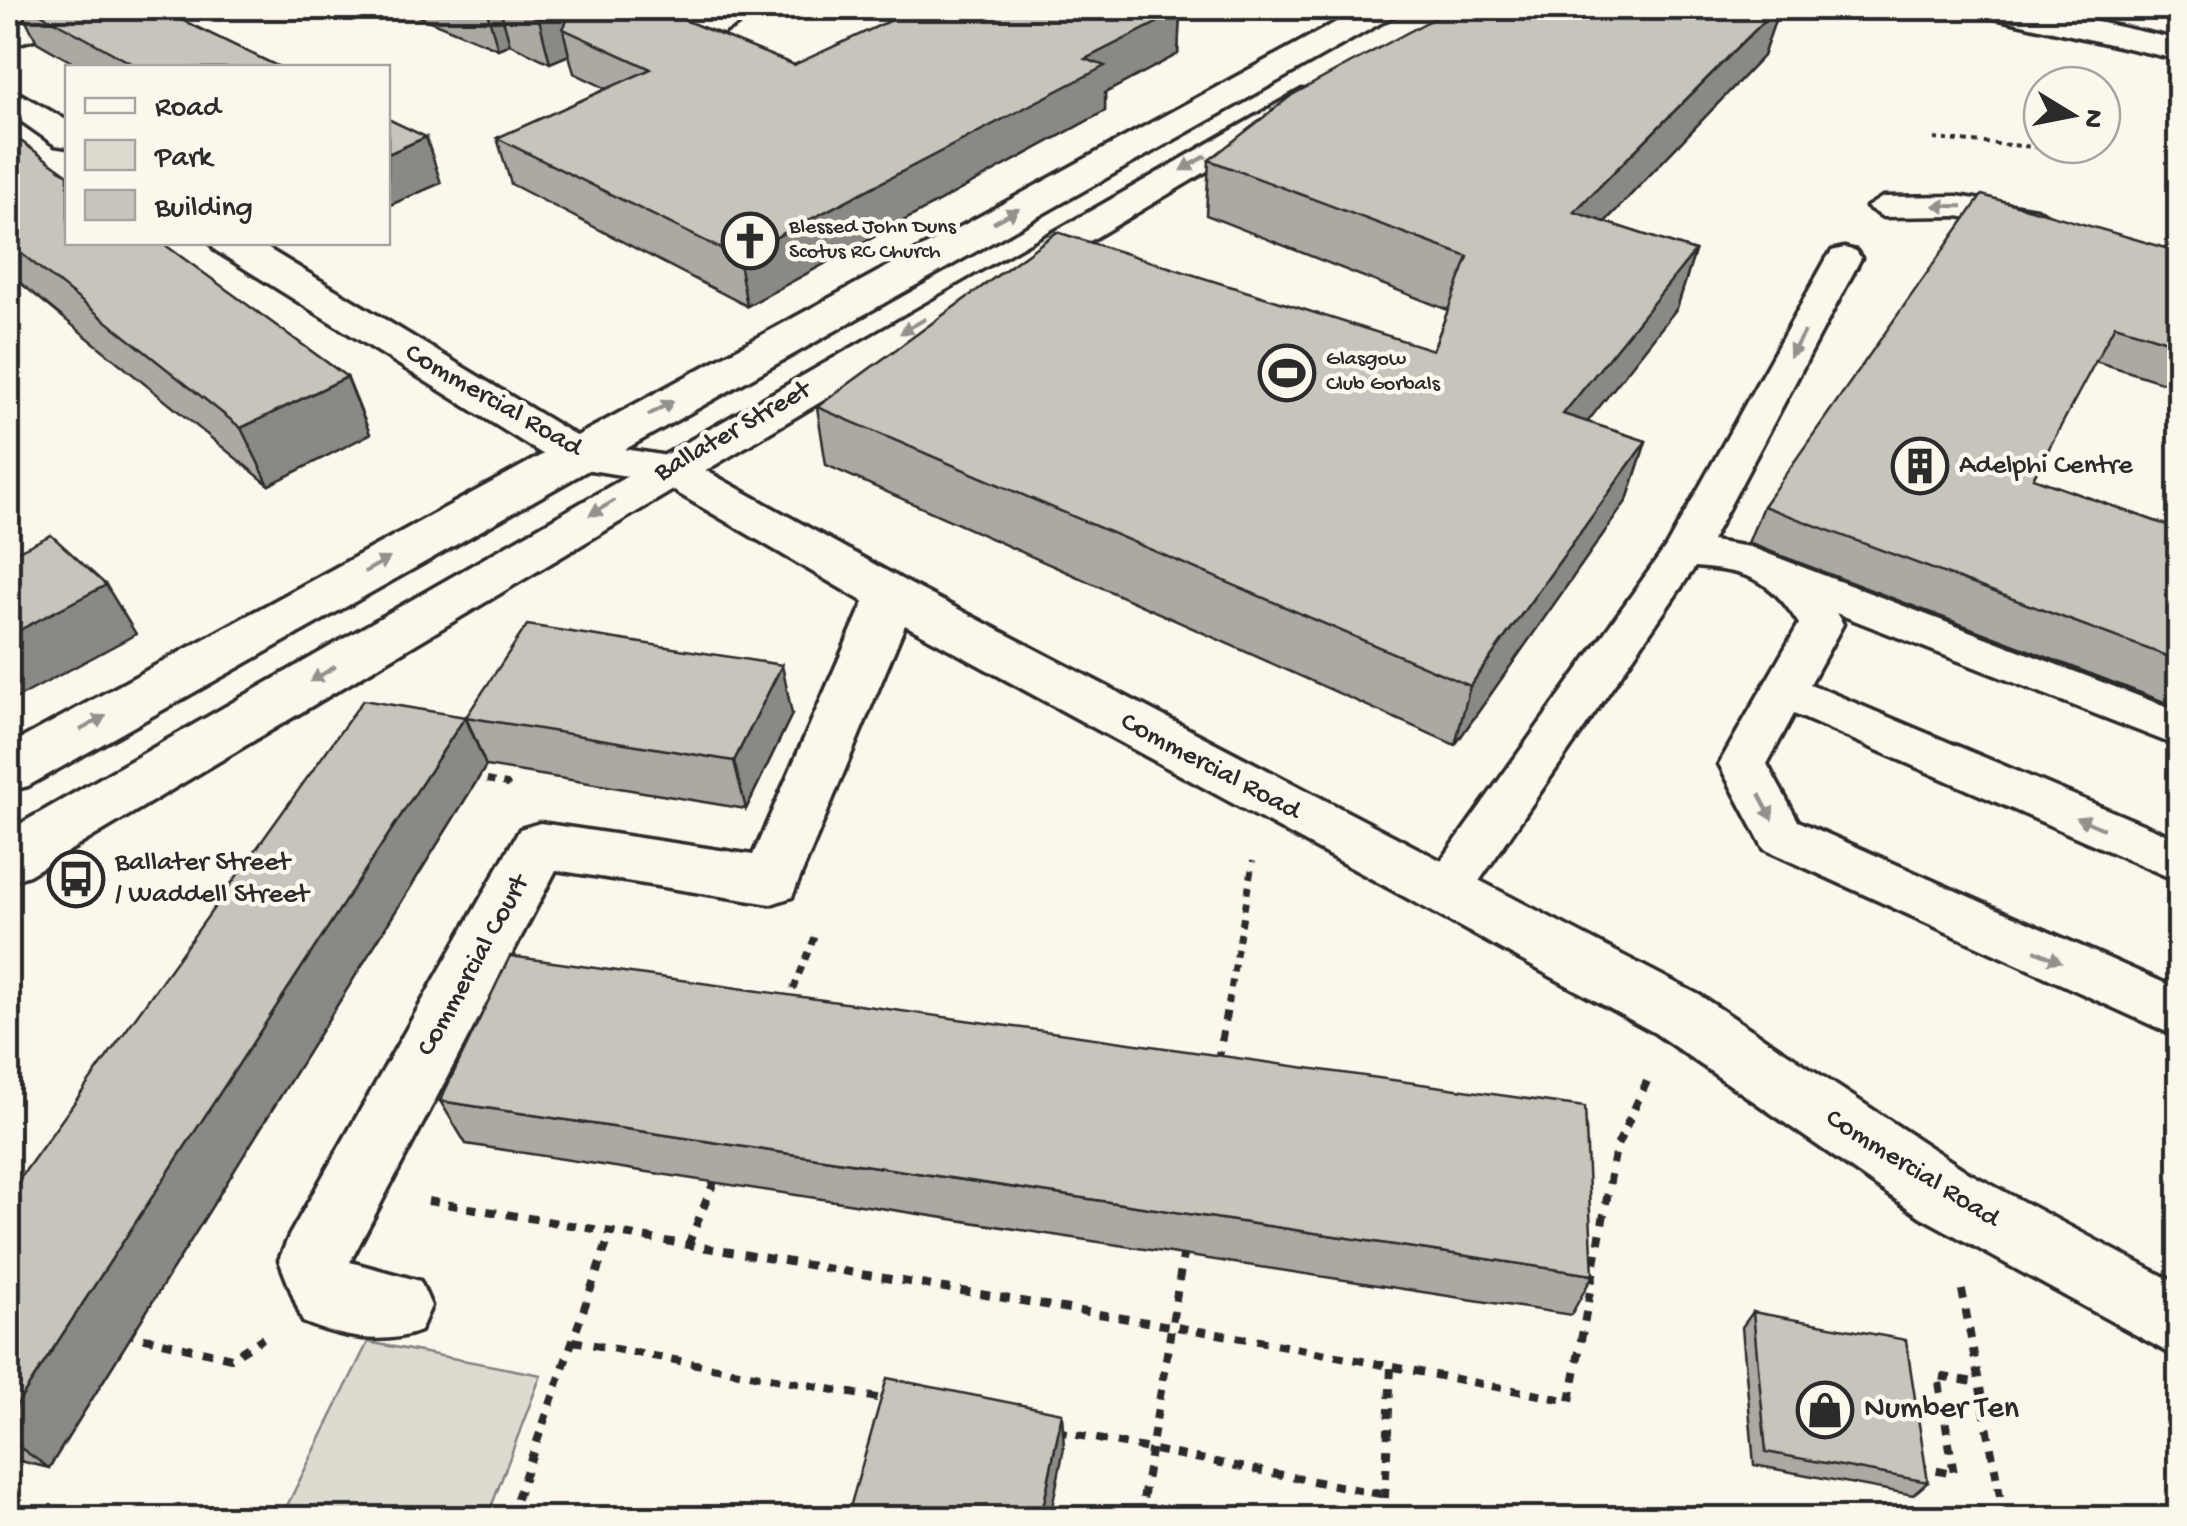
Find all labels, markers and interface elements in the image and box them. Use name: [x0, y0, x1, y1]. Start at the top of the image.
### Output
legend: [65, 65, 390, 245]
north arrow: [2022, 65, 2122, 165]
text: Road: [155, 92, 223, 127]
text: N: [2074, 107, 2110, 130]
text: Park: [154, 142, 215, 177]
one-way arrow: [1180, 154, 1208, 171]
text: Building: [154, 192, 253, 227]
one-way arrow: [1932, 198, 1964, 214]
one-way arrow: [992, 207, 1020, 225]
church icon: Blessed John Duns Scotus RC Church: [720, 211, 780, 271]
place label: Blessed John Duns Scotus RC Church: [788, 215, 957, 266]
one-way arrow: [899, 317, 927, 334]
one-way arrow: [1789, 330, 1807, 358]
street label: Commercial Road: [399, 337, 590, 466]
sports icon: Glasgow Club Gorbals: [1257, 343, 1317, 403]
place label: Glasgow Club Gorbals: [1326, 347, 1441, 398]
street label: Ballater Street: [648, 373, 819, 490]
one-way arrow: [647, 399, 675, 417]
building icon: Adelphi Centre: [1890, 436, 1950, 496]
place label: Adelphi Centre: [1959, 450, 2133, 483]
one-way arrow: [588, 499, 616, 517]
one-way arrow: [362, 557, 391, 574]
one-way arrow: [309, 665, 337, 682]
street label: Commercial Road: [1114, 706, 1308, 829]
one-way arrow: [78, 715, 107, 732]
one-way arrow: [1757, 793, 1774, 821]
one-way arrow: [2075, 815, 2105, 831]
place label: Ballater Street / Waddell Street: [114, 847, 311, 912]
bus stop icon: Ballater Street / Waddell Street: [46, 849, 106, 909]
street label: Commercial Court: [411, 867, 539, 1062]
one-way arrow: [2033, 948, 2063, 964]
street label: Commercial Road: [1819, 1102, 2007, 1237]
shop icon: Number Ten: [1795, 1380, 1855, 1440]
place label: Number Ten: [1864, 1391, 2019, 1429]

